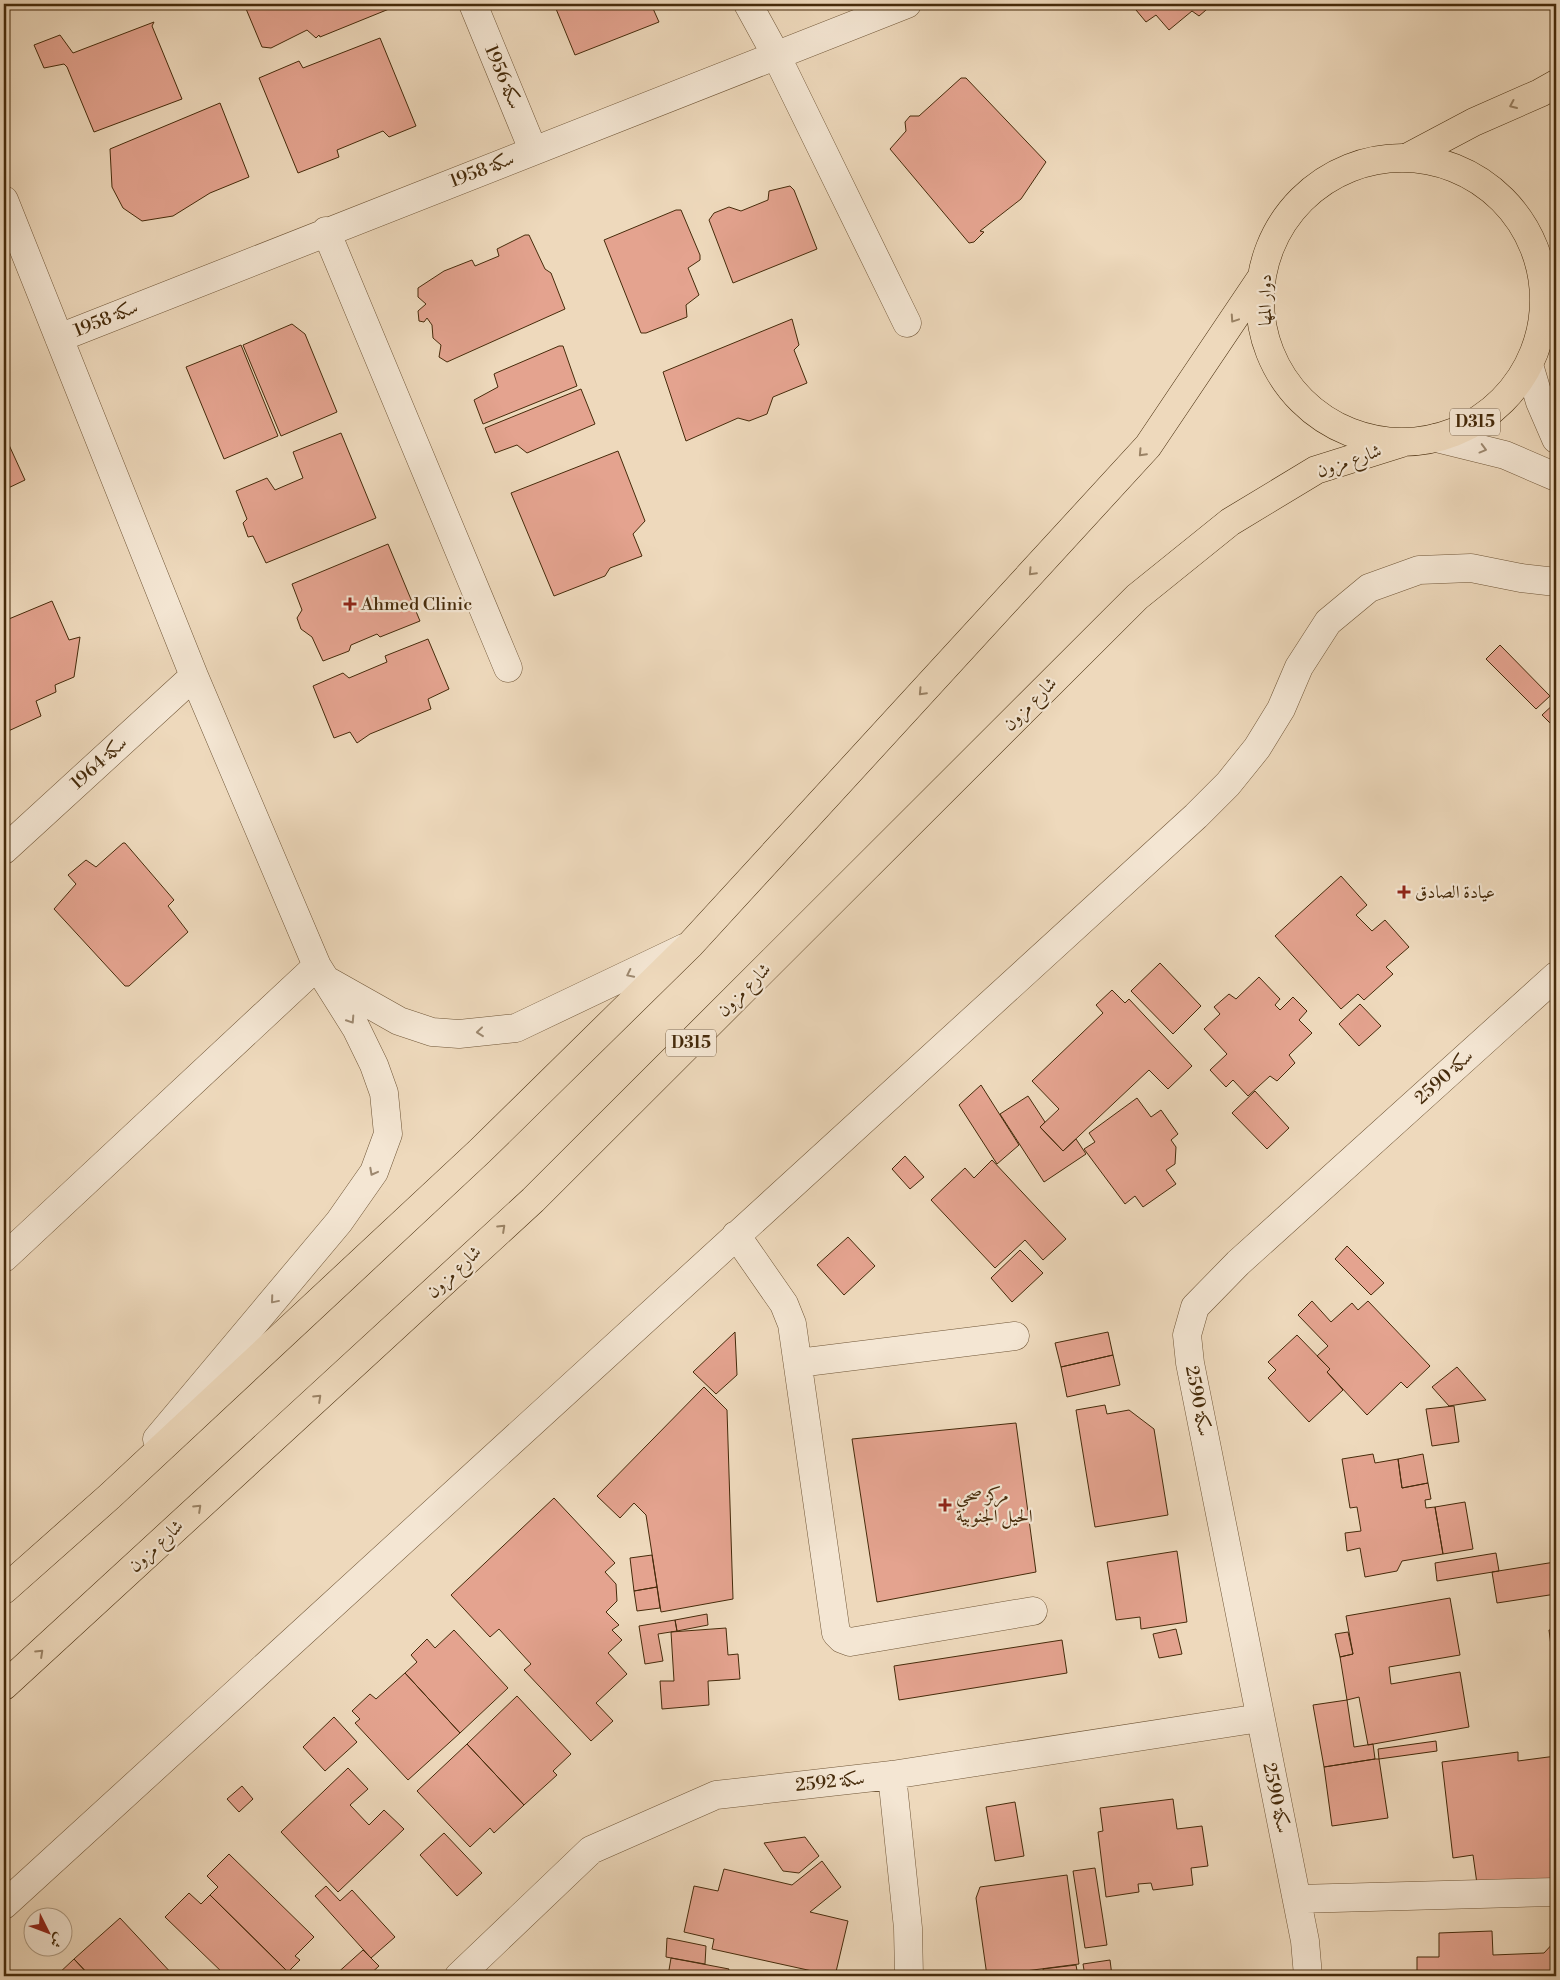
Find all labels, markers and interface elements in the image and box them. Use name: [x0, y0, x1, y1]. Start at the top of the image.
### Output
street label: سكة 1956: [479, 42, 527, 112]
one-way arrow: [1509, 99, 1518, 110]
street label: سكة 1958: [446, 147, 518, 193]
street label: دوار المها: [1254, 274, 1277, 326]
street label: سكة 1958: [70, 296, 142, 342]
one-way arrow: [1231, 313, 1240, 323]
road number: D315: [1450, 408, 1500, 436]
street label: شارع مزون: [1313, 439, 1385, 486]
one-way arrow: [1479, 443, 1488, 454]
one-way arrow: [1139, 447, 1148, 456]
one-way arrow: [1029, 567, 1038, 576]
place label: Ahmed Clinic: [360, 593, 472, 616]
marker: Ahmed Clinic: [343, 597, 357, 611]
street label: شارع مزون: [998, 672, 1064, 738]
one-way arrow: [919, 687, 928, 696]
street label: سكة 1964: [66, 732, 132, 794]
place label: عيادة الصادق: [1415, 881, 1495, 904]
marker: عيادة الصادق: [1397, 885, 1411, 899]
street label: شارع مزون: [712, 958, 778, 1024]
one-way arrow: [626, 968, 635, 979]
one-way arrow: [345, 1015, 354, 1024]
one-way arrow: [476, 1026, 484, 1037]
road number: D315: [666, 1030, 716, 1056]
street label: سكة 2590: [1410, 1045, 1478, 1109]
one-way arrow: [369, 1167, 379, 1176]
one-way arrow: [496, 1225, 505, 1234]
street label: شارع مزون: [422, 1241, 488, 1306]
one-way arrow: [271, 1294, 279, 1303]
street label: سكة 2590: [1180, 1364, 1216, 1438]
one-way arrow: [312, 1395, 321, 1404]
place label: مركز صحي الحيل الجنوبية: [956, 1484, 1033, 1529]
marker: مركز صحي الحيل الجنوبية: [938, 1498, 952, 1512]
one-way arrow: [192, 1505, 201, 1514]
street label: شارع مزون: [124, 1515, 190, 1580]
one-way arrow: [34, 1650, 43, 1659]
street label: سكة 2590: [1257, 1761, 1295, 1835]
street label: سكة 2592: [794, 1767, 866, 1797]
north arrow: [22, 1908, 72, 1958]
text: ش: [46, 1929, 68, 1951]

